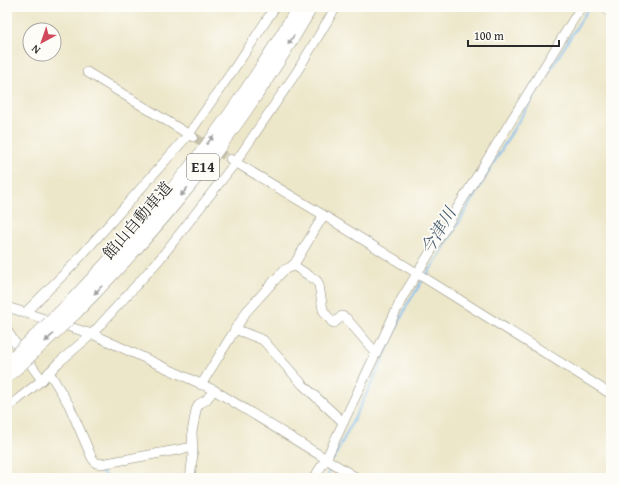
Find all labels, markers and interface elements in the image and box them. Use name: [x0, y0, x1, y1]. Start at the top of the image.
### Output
north arrow: [22, 22, 62, 62]
scale bar: [468, 22, 559, 48]
text: 100 m: [474, 27, 504, 44]
one-way arrow: [287, 35, 295, 45]
text: N: [27, 41, 44, 58]
one-way arrow: [206, 135, 215, 146]
road number: E14: [187, 154, 219, 180]
street label: 館山自動車道: [96, 176, 178, 264]
one-way arrow: [180, 187, 188, 198]
water label: 今津川: [414, 201, 462, 259]
one-way arrow: [93, 285, 103, 295]
one-way arrow: [44, 333, 54, 343]

